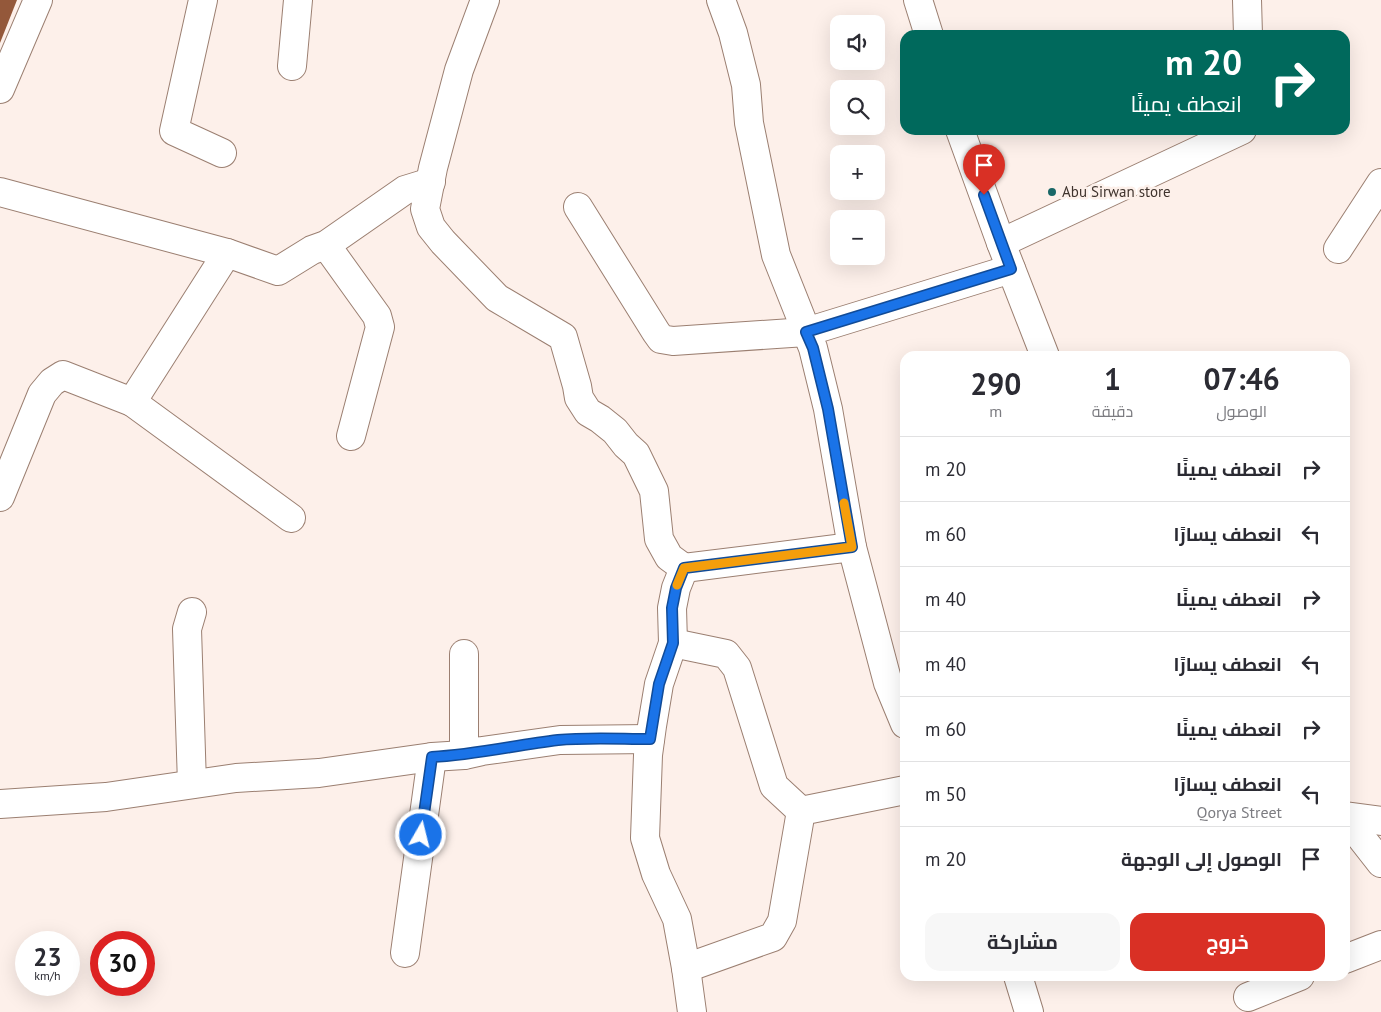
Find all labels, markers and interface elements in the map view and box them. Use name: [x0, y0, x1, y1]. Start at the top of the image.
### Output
map controls: [830, 15, 885, 265]
button: sound: [830, 15, 885, 70]
text: 20 m: [1165, 39, 1242, 85]
icon: right: [1260, 50, 1325, 115]
button: search: [830, 80, 885, 135]
text: انعطف يمينًا: [1131, 90, 1242, 118]
pin: [963, 144, 1005, 195]
button: +: [830, 145, 885, 200]
icon: arrive: [970, 151, 998, 179]
place label: Abu Sirwan store: [1062, 182, 1171, 201]
marker: Abu Sirwan store: [1046, 186, 1058, 198]
button: −: [830, 210, 885, 265]
text: 1: [1104, 359, 1121, 398]
text: 07:46: [1204, 359, 1280, 398]
text: 290: [970, 364, 1021, 403]
text: m: [989, 401, 1002, 421]
text: دقيقة: [1092, 401, 1133, 421]
text: الوصول: [1216, 401, 1267, 421]
icon: right: [1297, 455, 1325, 483]
text: 20 m: [925, 457, 966, 481]
text: انعطف يمينًا: [1176, 457, 1282, 481]
icon: left: [1297, 520, 1325, 548]
text: 60 m: [925, 522, 966, 546]
text: انعطف يسارًا: [1174, 522, 1282, 546]
icon: right: [1297, 585, 1325, 613]
text: 40 m: [925, 587, 966, 611]
text: انعطف يمينًا: [1176, 587, 1282, 611]
icon: left: [1297, 650, 1325, 678]
text: 40 m: [925, 652, 966, 676]
text: انعطف يسارًا: [1174, 652, 1282, 676]
icon: right: [1297, 715, 1325, 743]
text: 60 m: [925, 717, 966, 741]
text: انعطف يمينًا: [1176, 717, 1282, 741]
text: انعطف يسارًا: [1174, 772, 1282, 796]
icon: left: [1297, 780, 1325, 808]
text: 50 m: [925, 782, 966, 806]
text: Qorya Street: [1197, 802, 1282, 822]
position arrow: [394, 808, 446, 860]
icon: arrive: [1297, 845, 1325, 873]
text: 20 m: [925, 847, 966, 871]
text: الوصول إلى الوجهة: [1121, 847, 1282, 871]
button: مشاركة: [925, 913, 1120, 971]
button: خروج: [1130, 913, 1325, 971]
speed limit sign: 30: [90, 931, 155, 996]
text: 23: [33, 941, 62, 973]
text: km/h: [34, 968, 61, 983]

